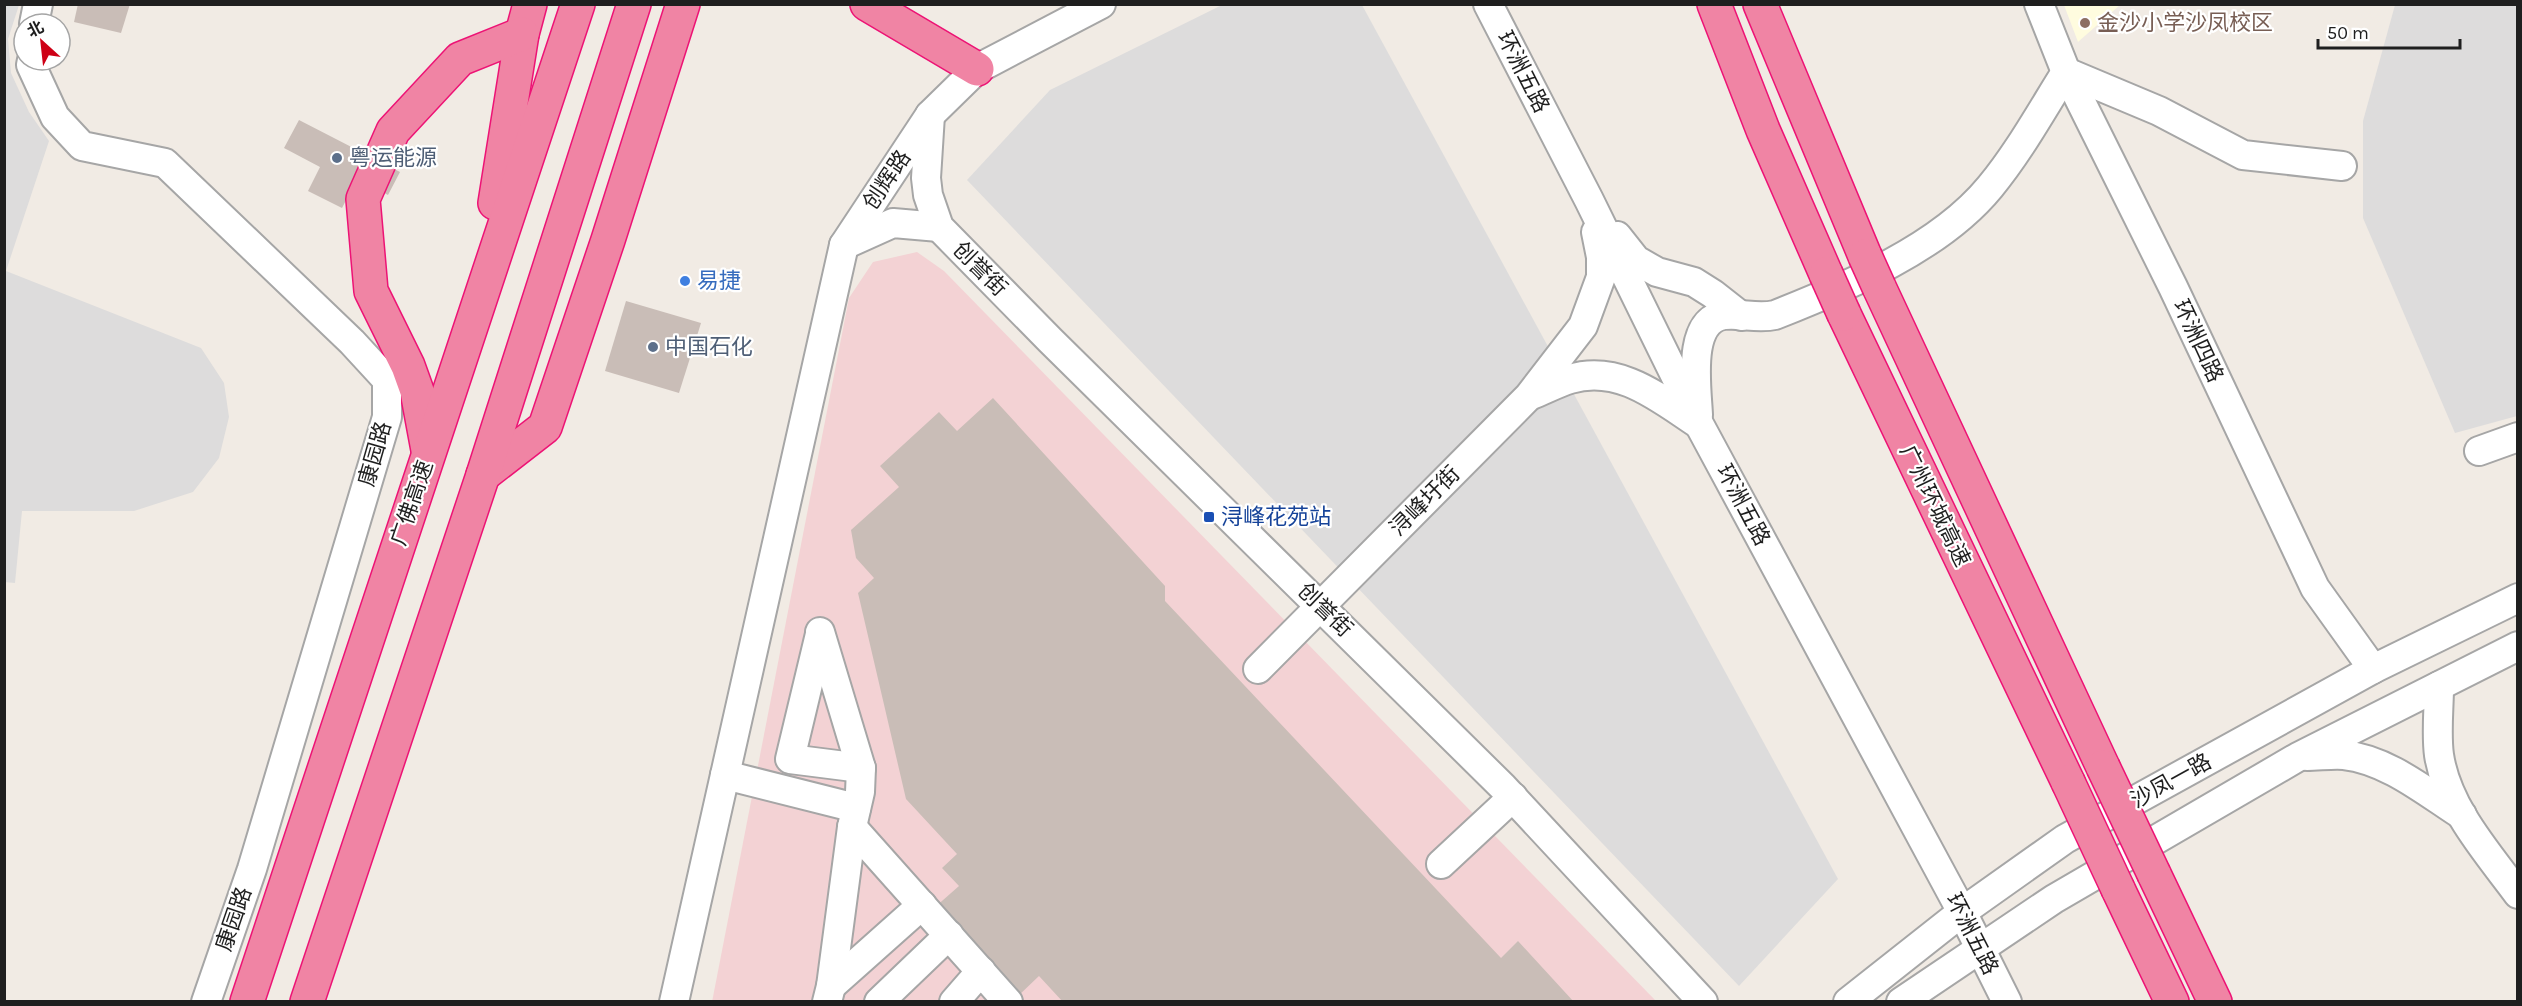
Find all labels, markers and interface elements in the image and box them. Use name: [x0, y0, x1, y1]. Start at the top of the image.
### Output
place label: 金沙小学沙凤校区: [2097, 10, 2273, 36]
north arrow: [12, 12, 72, 72]
scale bar: [2318, 12, 2460, 50]
marker: 金沙小学沙凤校区: [2078, 16, 2092, 30]
text: 北: [24, 17, 47, 41]
text: 50 m: [2327, 22, 2369, 44]
street label: 环洲五路: [1491, 27, 1555, 117]
place label: 粤运能源: [349, 145, 437, 171]
street label: 创辉路: [858, 145, 916, 215]
marker: 粤运能源: [330, 151, 344, 165]
street label: 创誉街: [947, 236, 1013, 302]
place label: 易捷: [697, 268, 741, 294]
marker: 易捷: [678, 274, 692, 288]
street label: 环洲四路: [2168, 296, 2228, 386]
place label: 中国石化: [665, 334, 753, 360]
marker: 中国石化: [646, 340, 660, 354]
street label: 康园路: [353, 419, 397, 489]
street label: 广州环城高速: [1894, 441, 1976, 571]
street label: 广佛高速: [385, 457, 439, 549]
street label: 环洲五路: [1711, 460, 1775, 550]
street label: 浔峰圩街: [1385, 461, 1465, 541]
place label: 浔峰花苑站: [1221, 504, 1331, 530]
marker: 浔峰花苑站: [1202, 510, 1216, 524]
street label: 创誉街: [1292, 578, 1358, 642]
street label: 沙凤一路: [2126, 748, 2216, 814]
street label: 康园路: [211, 884, 257, 954]
street label: 环洲五路: [1940, 889, 2004, 979]

